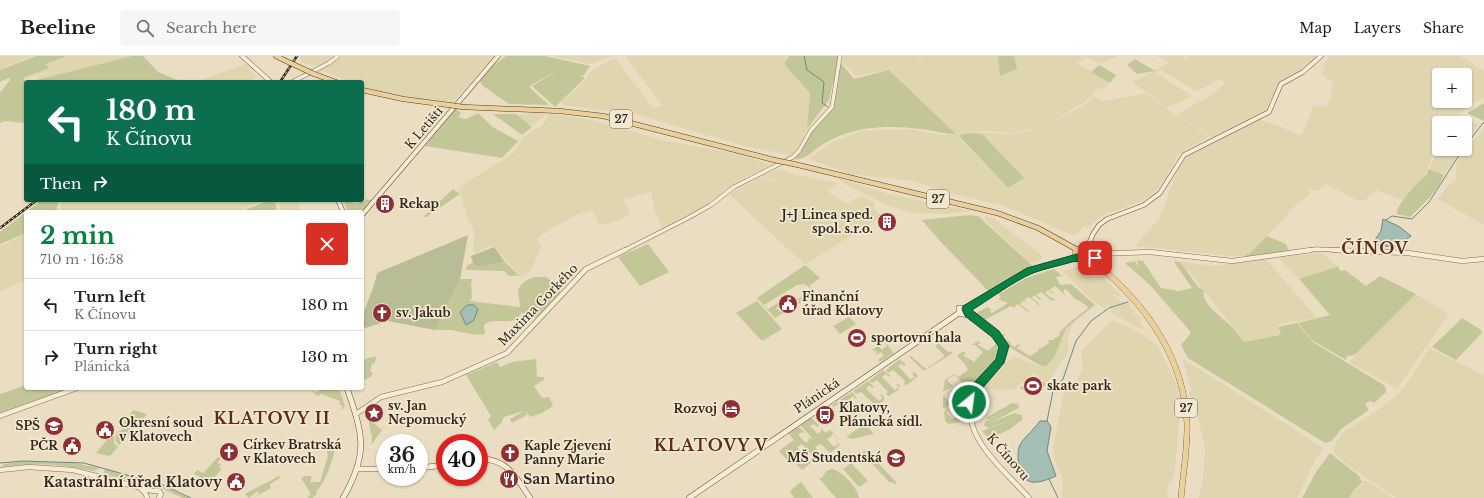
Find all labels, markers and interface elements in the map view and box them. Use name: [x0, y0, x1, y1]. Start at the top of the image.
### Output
search box: [120, 10, 400, 46]
text: Beeline: [20, 16, 96, 39]
icon: search: [134, 17, 156, 39]
text: Search here: [166, 18, 257, 37]
text: Map: [1299, 19, 1332, 37]
text: Layers: [1354, 19, 1401, 37]
text: Share: [1423, 19, 1464, 37]
map controls: [1432, 68, 1472, 156]
button: +: [1432, 68, 1472, 108]
text: 180 m: [106, 93, 196, 128]
icon: left: [40, 96, 92, 148]
street label: K Letišti: [402, 103, 446, 152]
road number: 27: [610, 110, 632, 128]
button: −: [1432, 116, 1472, 156]
text: K Čínovu: [106, 128, 192, 150]
icon: right: [89, 172, 111, 194]
text: Then: [40, 174, 81, 193]
road number: 27: [927, 190, 949, 208]
building icon: Rekap: [374, 193, 396, 215]
place label: Rekap: [399, 196, 439, 211]
place label: J+J Linea sped. spol. s.r.o.: [779, 207, 873, 236]
building icon: J+J Linea sped. spol. s.r.o.: [876, 211, 898, 233]
text: 2 min: [40, 221, 115, 250]
button: close: [306, 223, 348, 265]
district label: ČÍNOV: [1341, 238, 1409, 258]
pin: [1078, 241, 1112, 275]
icon: arrive: [1084, 247, 1106, 269]
text: 710 m · 16:58: [40, 251, 124, 268]
street label: Maxima Gorkého: [495, 261, 581, 349]
text: Turn left: [74, 287, 145, 306]
place label: Finanční úřad Klatovy: [802, 289, 884, 318]
public building icon: Finanční úřad Klatovy: [777, 293, 799, 315]
icon: left: [40, 294, 62, 316]
text: 180 m: [301, 295, 348, 314]
church icon: sv. Jakub: [371, 302, 393, 324]
place label: sv. Jakub: [396, 305, 451, 320]
text: K Čínovu: [74, 306, 136, 323]
sports icon: sportovní hala: [846, 327, 868, 349]
place label: sportovní hala: [871, 330, 962, 345]
text: Turn right: [74, 339, 157, 358]
icon: right: [40, 346, 62, 368]
text: 130 m: [301, 347, 348, 366]
text: Plánická: [74, 358, 130, 375]
street label: Plánická: [791, 375, 843, 416]
sports icon: skate park: [1022, 375, 1044, 397]
place label: skate park: [1047, 378, 1112, 393]
position arrow: [948, 381, 990, 423]
place label: sv. Jan Nepomucký: [388, 398, 467, 427]
hotel icon: Rozvoj: [720, 398, 742, 420]
road number: 27: [1175, 399, 1197, 417]
place label: Klatovy, Plánická sídl.: [839, 400, 922, 429]
place label: Rozvoj: [674, 401, 717, 416]
place icon: sv. Jan Nepomucký: [363, 402, 385, 424]
bus stop icon: Klatovy, Plánická sídl.: [814, 404, 836, 426]
district label: KLATOVY II: [213, 408, 331, 428]
school or university icon: SPŠ: [43, 415, 65, 437]
place label: Okresní soud v Klatovech: [119, 415, 204, 444]
place label: SPŠ: [15, 417, 40, 433]
public building icon: Okresní soud v Klatovech: [94, 419, 116, 441]
street label: K Čínovu: [984, 429, 1034, 483]
speed limit sign: 40: [436, 434, 488, 486]
public building icon: PČR: [61, 435, 83, 457]
district label: KLATOVY V: [654, 435, 768, 455]
place label: PČR: [30, 437, 59, 453]
place label: Církev Bratrská v Klatovech: [243, 437, 342, 466]
place label: Kaple Zjevení Panny Marie: [524, 438, 612, 467]
church icon: Církev Bratrská v Klatovech: [218, 441, 240, 463]
church icon: Kaple Zjevení Panny Marie: [499, 442, 521, 464]
text: 36: [389, 443, 415, 467]
school or university icon: MŠ Studentská: [885, 447, 907, 469]
place label: MŠ Studentská: [787, 449, 882, 465]
text: km/h: [388, 463, 416, 476]
restaurant icon: San Martino: [498, 468, 520, 490]
place label: San Martino: [523, 470, 615, 488]
public building icon: Katastrální úřad Klatovy: [225, 471, 247, 493]
place label: Katastrální úřad Klatovy: [43, 473, 223, 491]

